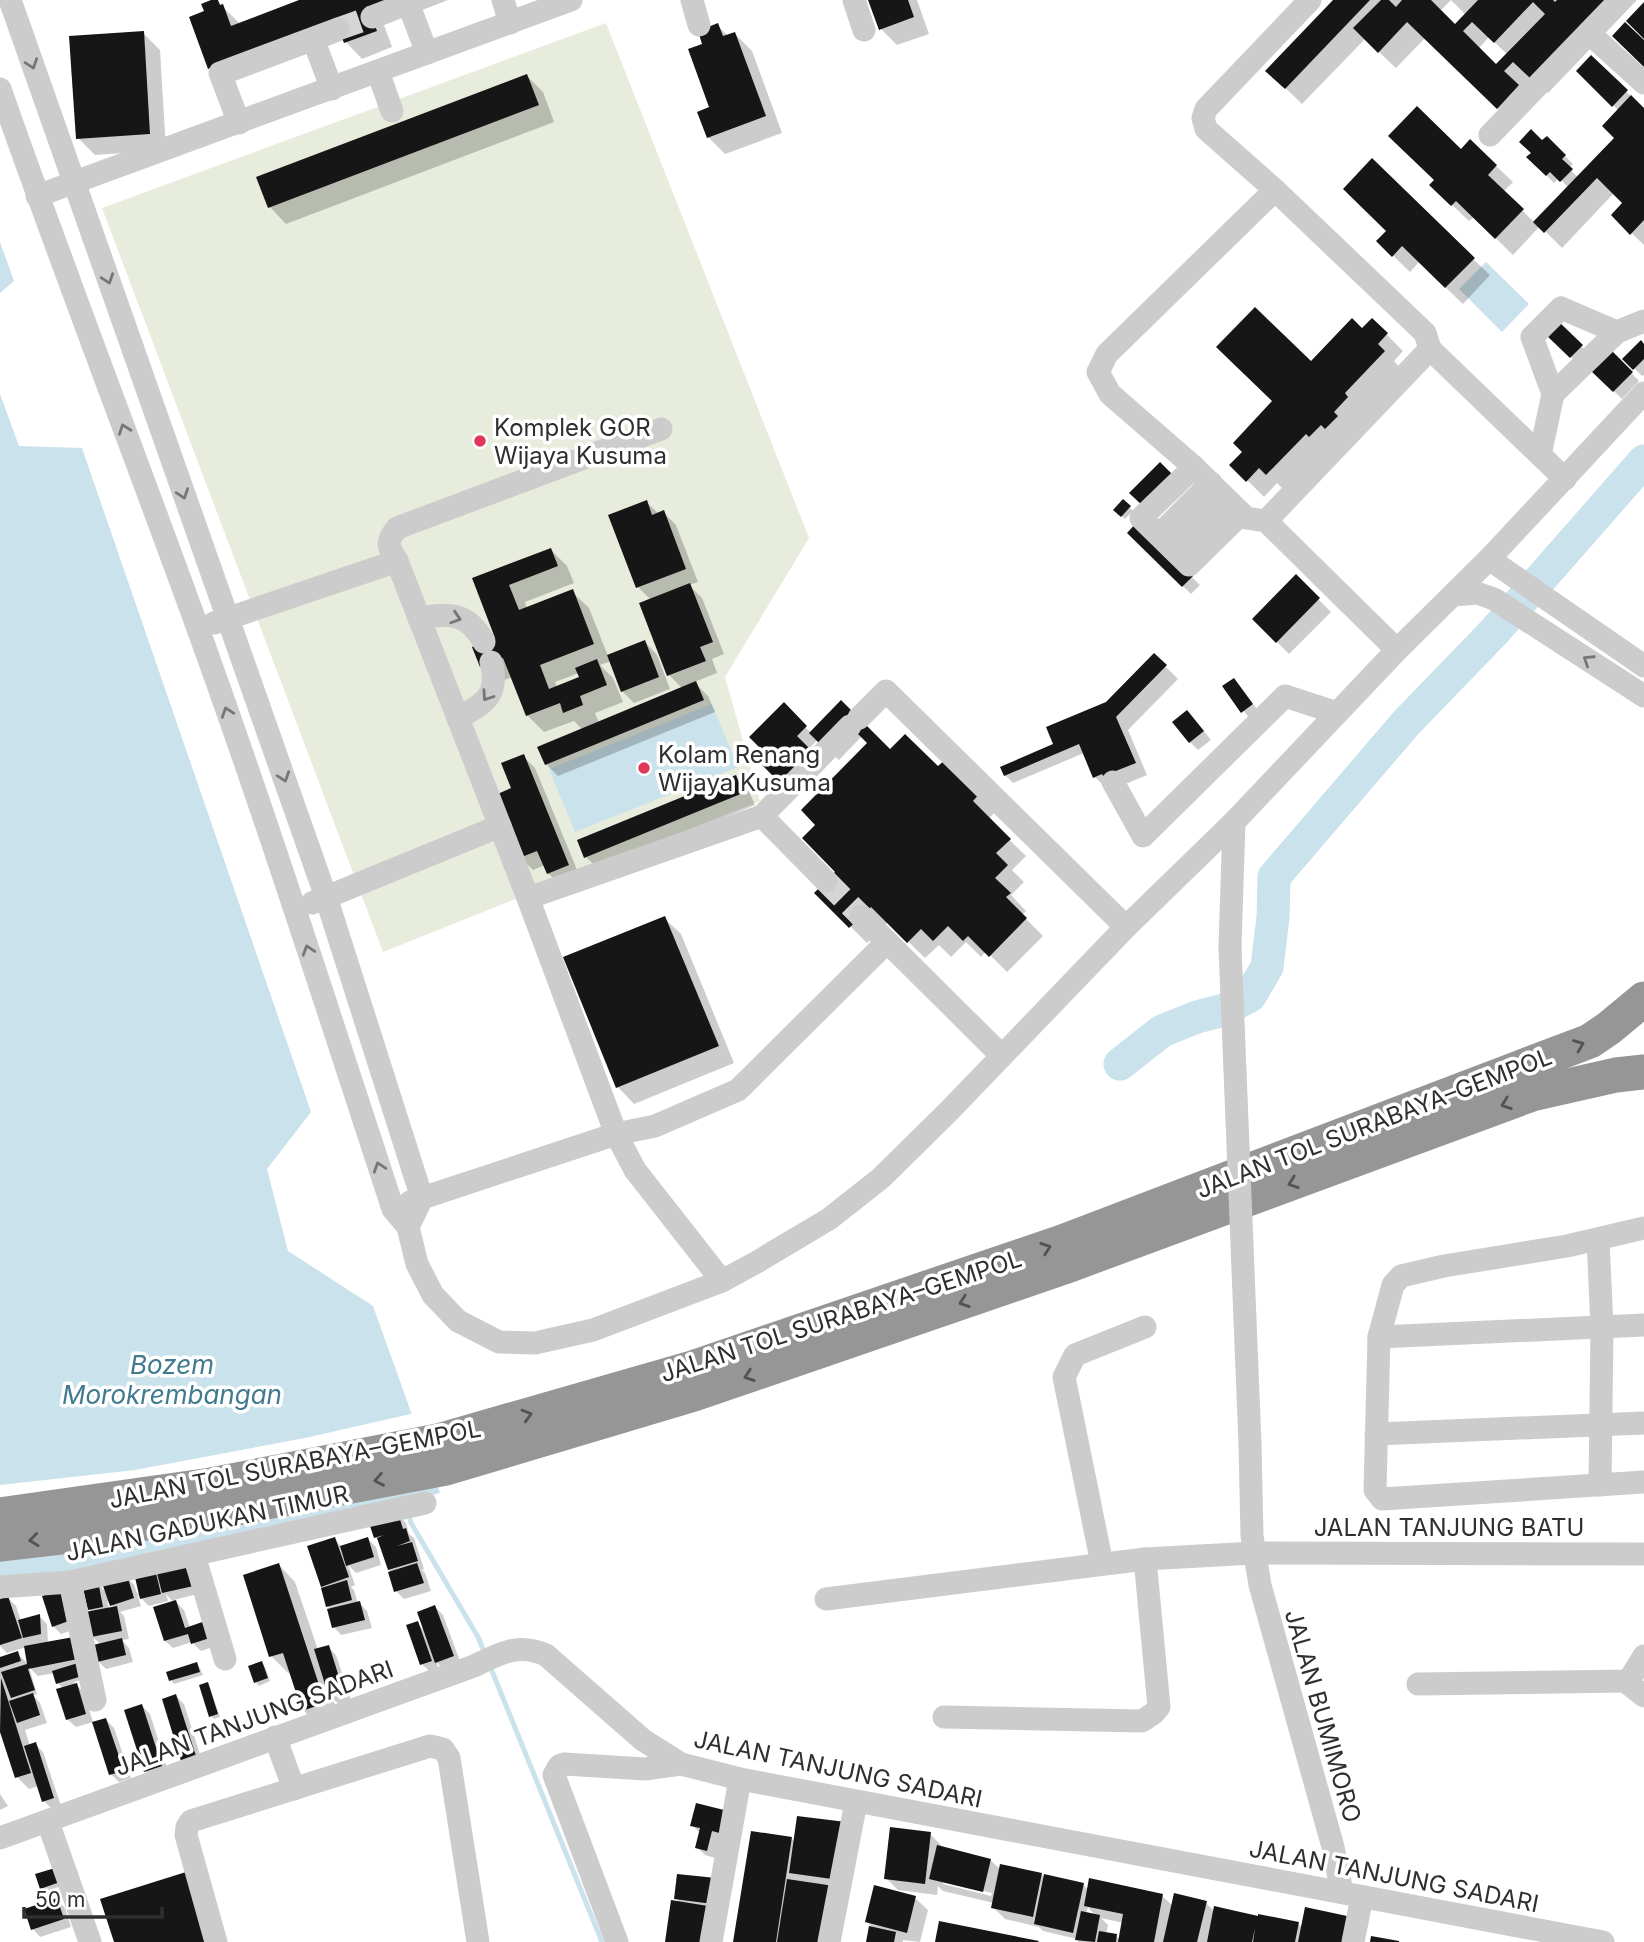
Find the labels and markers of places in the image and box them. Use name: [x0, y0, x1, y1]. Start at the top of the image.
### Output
place label: Komplek GOR Wijaya Kusuma: [494, 413, 667, 470]
marker: Komplek GOR Wijaya Kusuma: [472, 433, 488, 449]
place label: Kolam Renang Wijaya Kusuma: [658, 740, 831, 797]
marker: Kolam Renang Wijaya Kusuma: [636, 760, 652, 776]

